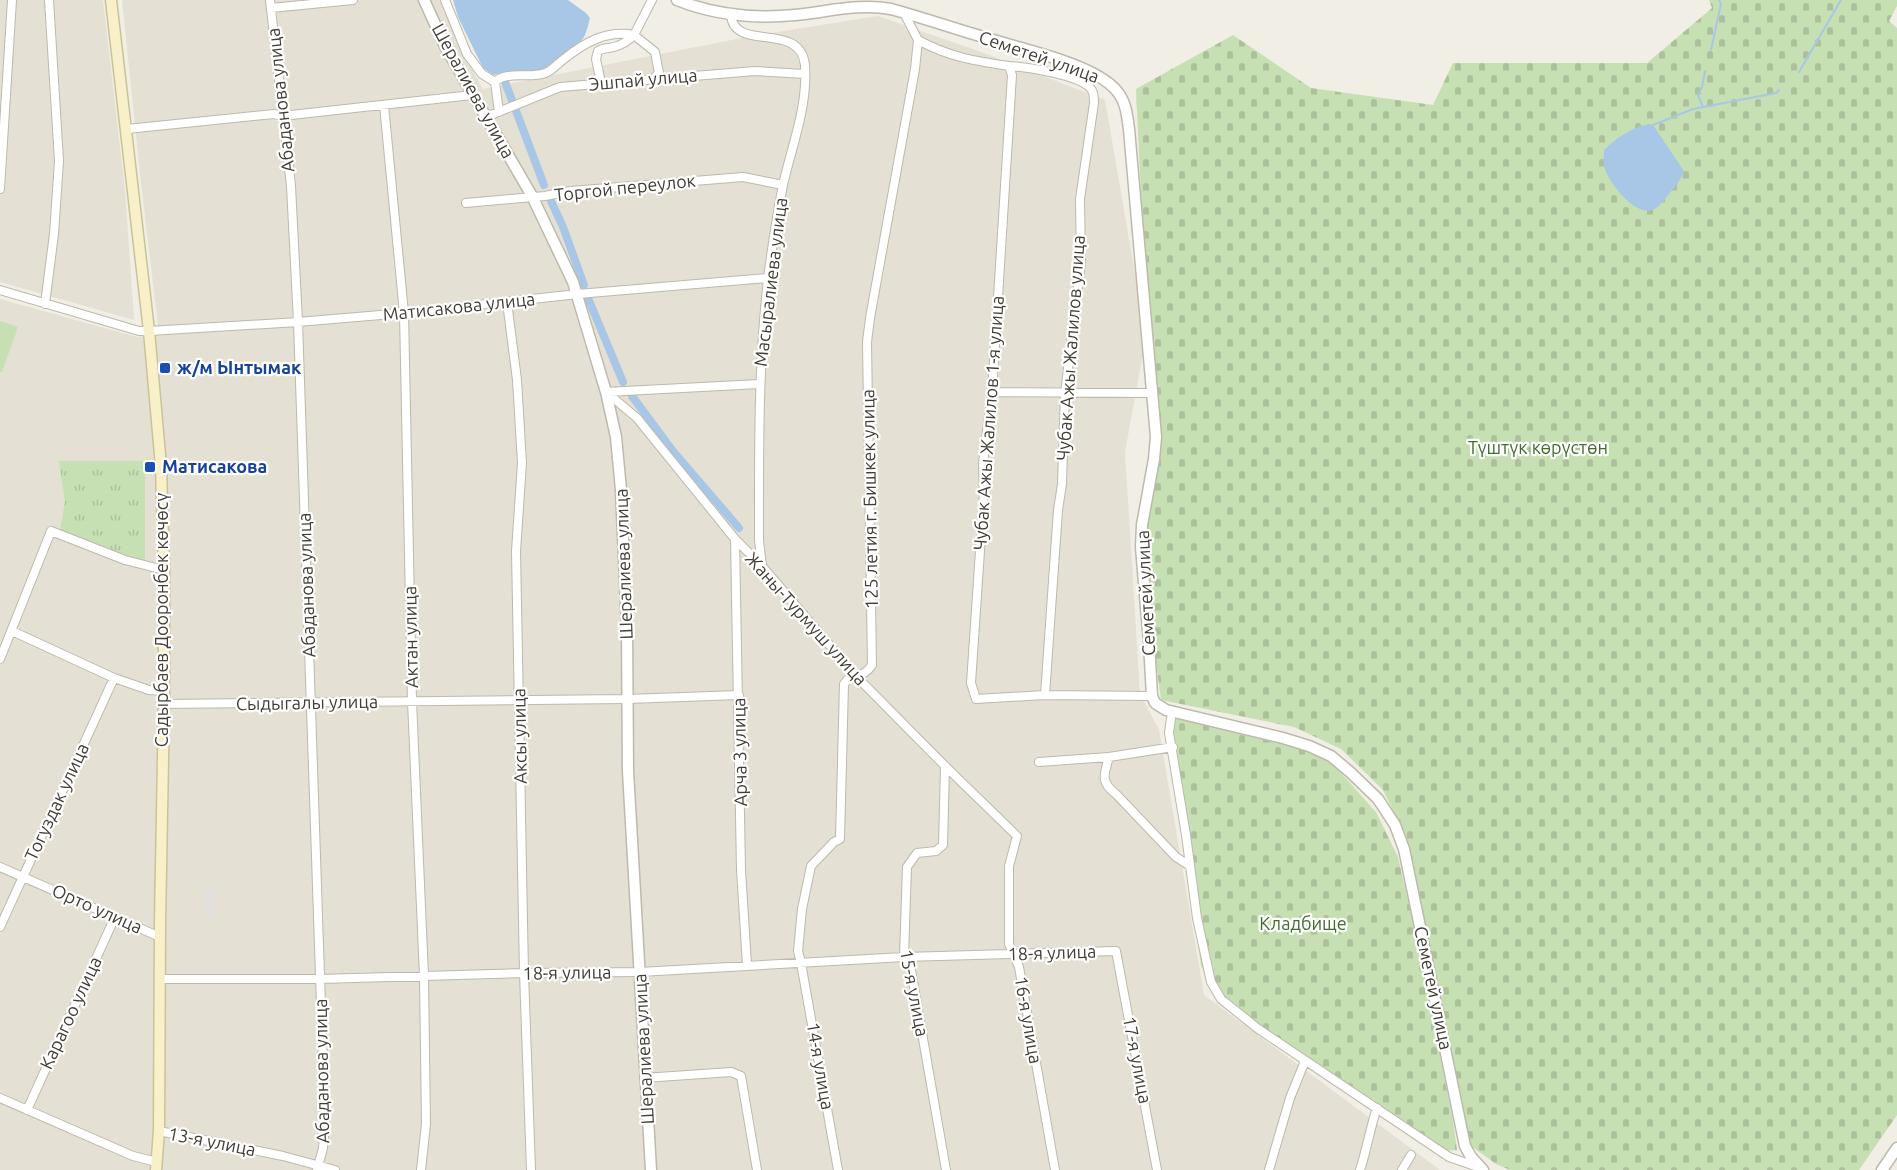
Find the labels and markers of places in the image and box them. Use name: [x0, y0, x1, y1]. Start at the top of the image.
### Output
place label: ж/м Ынтымак: [177, 357, 302, 377]
marker: ж/м Ынтымак: [158, 361, 172, 375]
place label: Матисакова: [162, 456, 267, 476]
marker: Матисакова: [143, 460, 157, 474]

